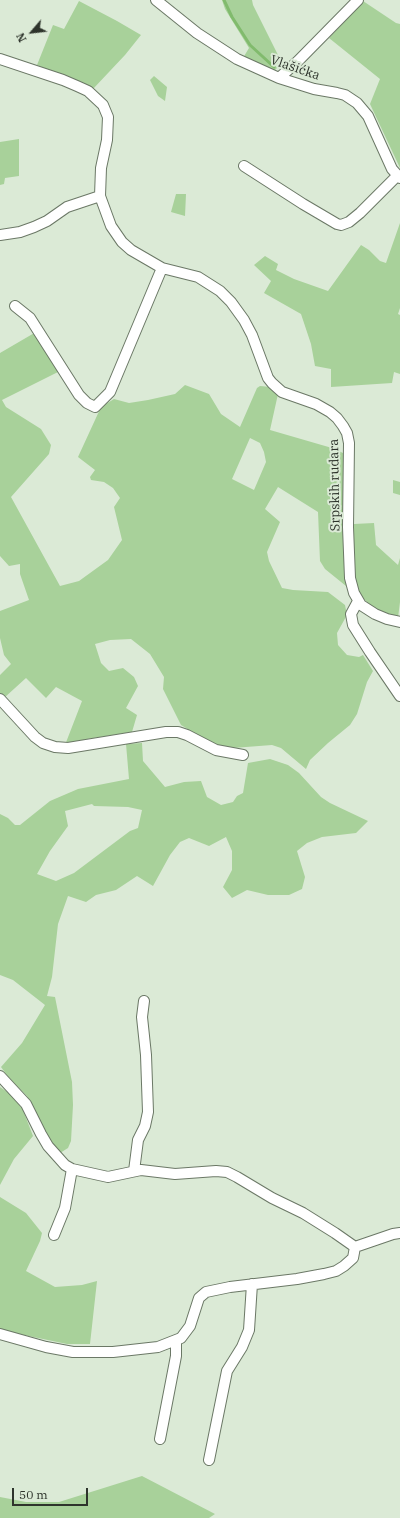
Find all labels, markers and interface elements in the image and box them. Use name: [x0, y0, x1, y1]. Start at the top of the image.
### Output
north arrow: [12, 12, 52, 52]
text: N: [13, 31, 30, 45]
street label: Vlašićka: [268, 52, 322, 84]
street label: Srpskih rudara: [326, 439, 344, 531]
scale bar: [14, 1480, 90, 1506]
text: 50 m: [19, 1487, 48, 1502]

